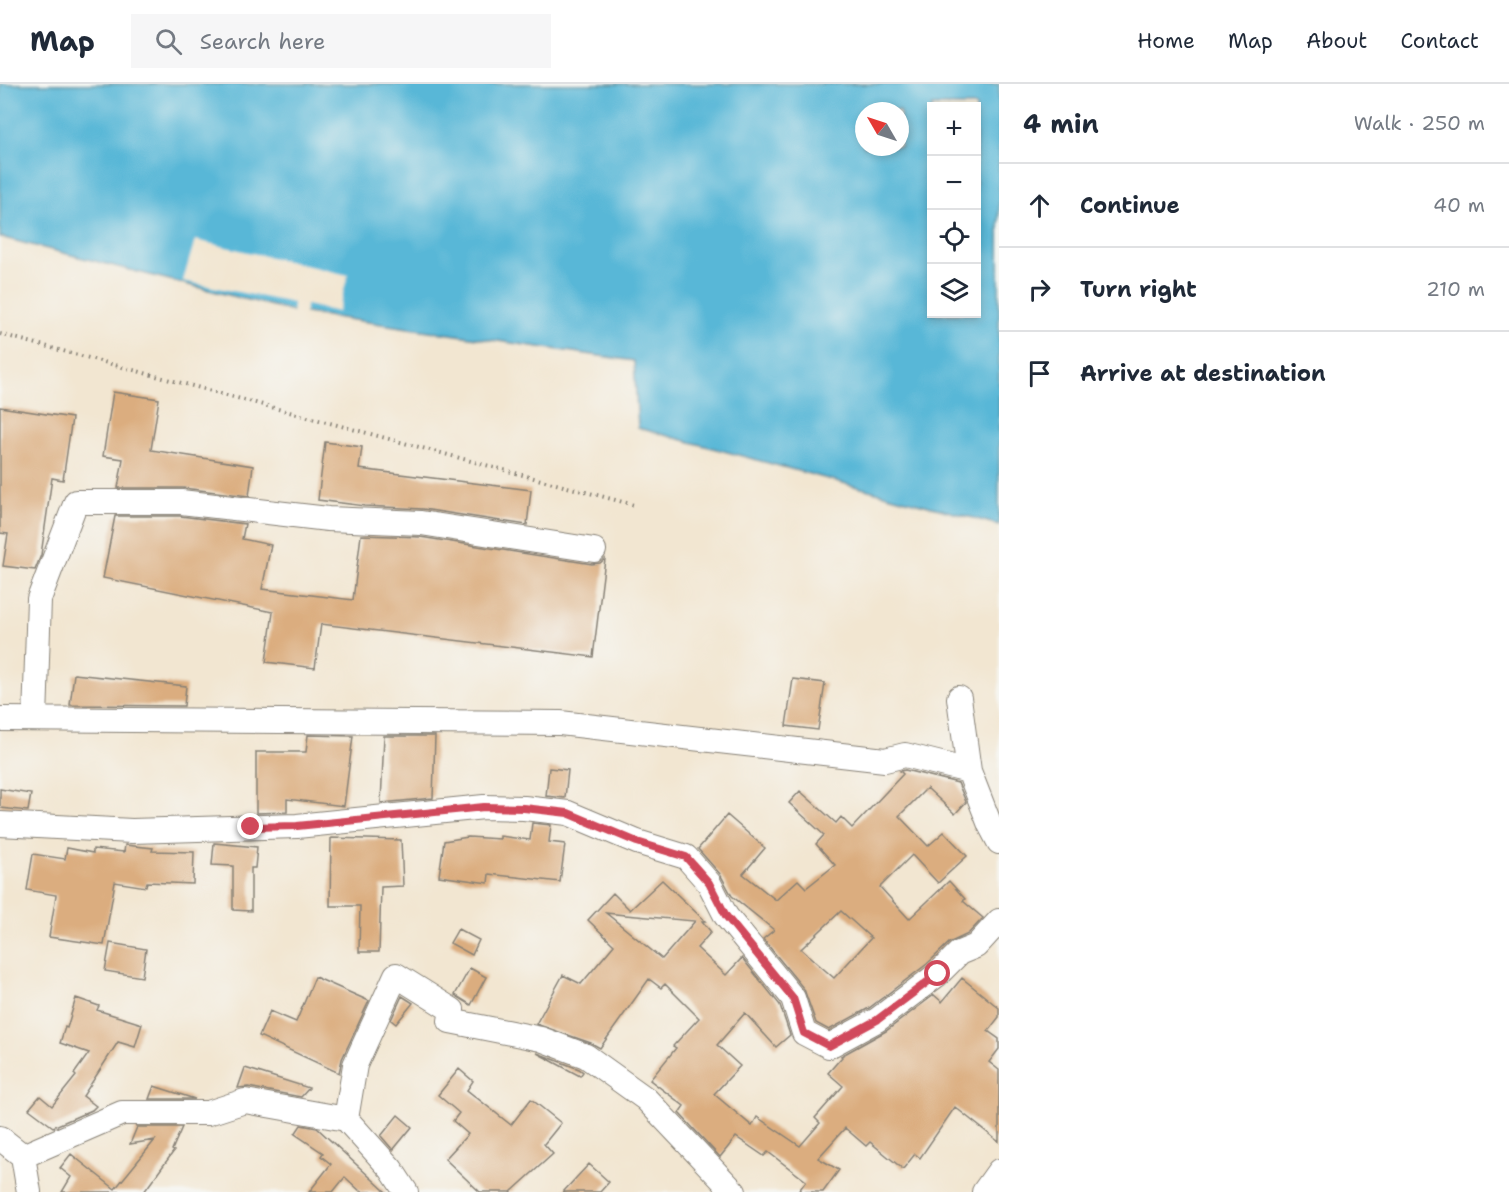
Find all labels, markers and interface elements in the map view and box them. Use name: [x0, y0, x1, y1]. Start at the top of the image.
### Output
search box: [131, 14, 551, 68]
text: Map: [30, 22, 95, 60]
icon: search: [152, 25, 185, 58]
text: Search here: [200, 27, 325, 56]
text: Home: [1137, 27, 1195, 55]
text: Map: [1228, 27, 1273, 55]
text: About: [1306, 27, 1367, 55]
text: Contact: [1400, 27, 1479, 55]
north arrow: [855, 102, 909, 156]
map controls: [927, 102, 981, 318]
button: +: [927, 102, 981, 156]
text: 4 min: [1023, 106, 1099, 141]
text: Walk · 250 m: [1354, 110, 1485, 136]
button: −: [927, 156, 981, 210]
icon: ahead: [1023, 189, 1056, 222]
text: Continue: [1080, 191, 1180, 220]
text: 40 m: [1433, 192, 1485, 218]
button: locate: [927, 210, 981, 264]
button: layers: [927, 264, 981, 318]
icon: right: [1023, 273, 1056, 306]
text: Turn right: [1080, 275, 1197, 304]
text: 210 m: [1426, 276, 1485, 302]
icon: arrive: [1023, 357, 1056, 390]
text: Arrive at destination: [1080, 359, 1326, 388]
route end: [237, 813, 263, 839]
route start: [924, 960, 950, 986]

